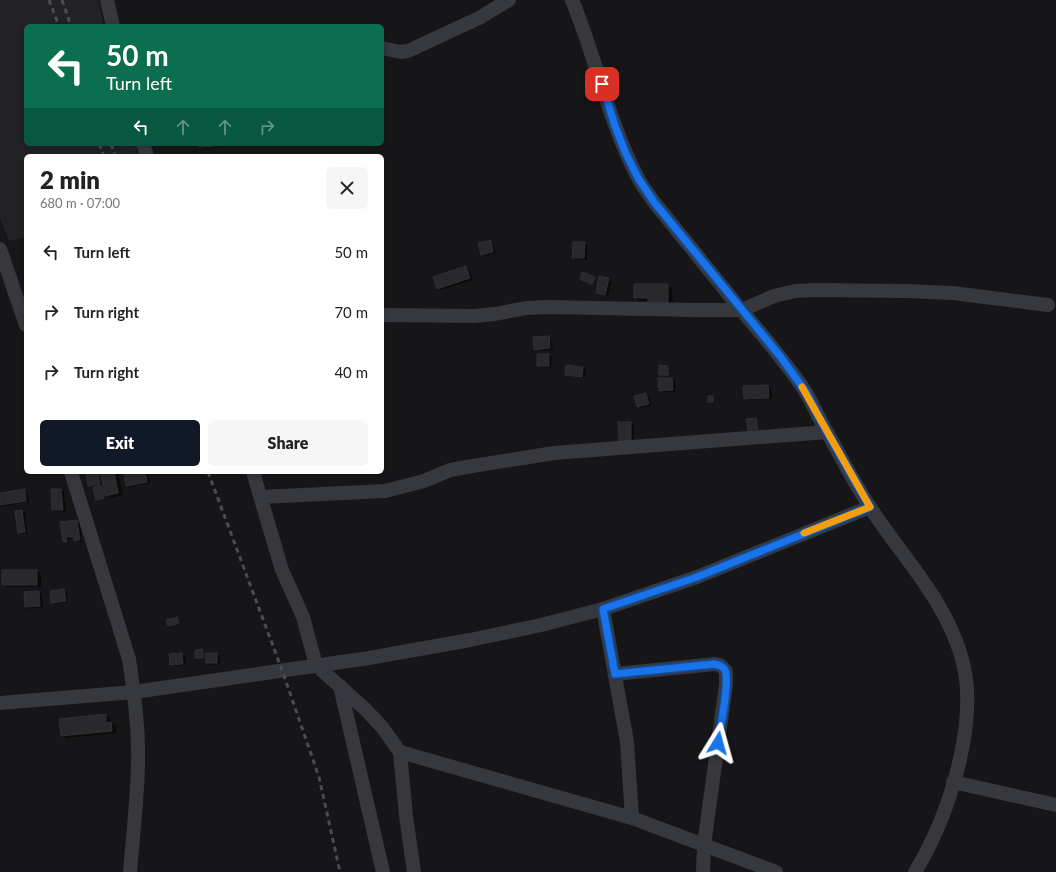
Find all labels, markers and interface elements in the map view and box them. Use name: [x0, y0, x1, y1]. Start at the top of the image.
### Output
text: 50 m: [106, 38, 169, 72]
icon: left: [40, 40, 92, 92]
pin: [585, 67, 619, 101]
text: Turn left: [106, 72, 172, 94]
icon: arrive: [591, 73, 613, 95]
icon: left: [130, 116, 152, 138]
icon: ahead: [172, 116, 194, 138]
icon: ahead: [214, 116, 236, 138]
icon: right: [256, 116, 278, 138]
text: 2 min: [40, 165, 100, 194]
button: close: [326, 167, 368, 209]
text: 680 m · 07:00: [40, 195, 120, 211]
icon: left: [40, 241, 62, 263]
text: Turn left: [74, 243, 130, 261]
text: 50 m: [334, 243, 368, 261]
icon: right: [40, 301, 62, 323]
text: Turn right: [74, 303, 139, 321]
text: 70 m: [334, 303, 368, 321]
icon: right: [40, 361, 62, 383]
text: Turn right: [74, 363, 139, 381]
text: 40 m: [334, 363, 368, 381]
button: Exit: [40, 420, 200, 466]
button: Share: [208, 420, 368, 466]
position arrow: [697, 722, 739, 764]

